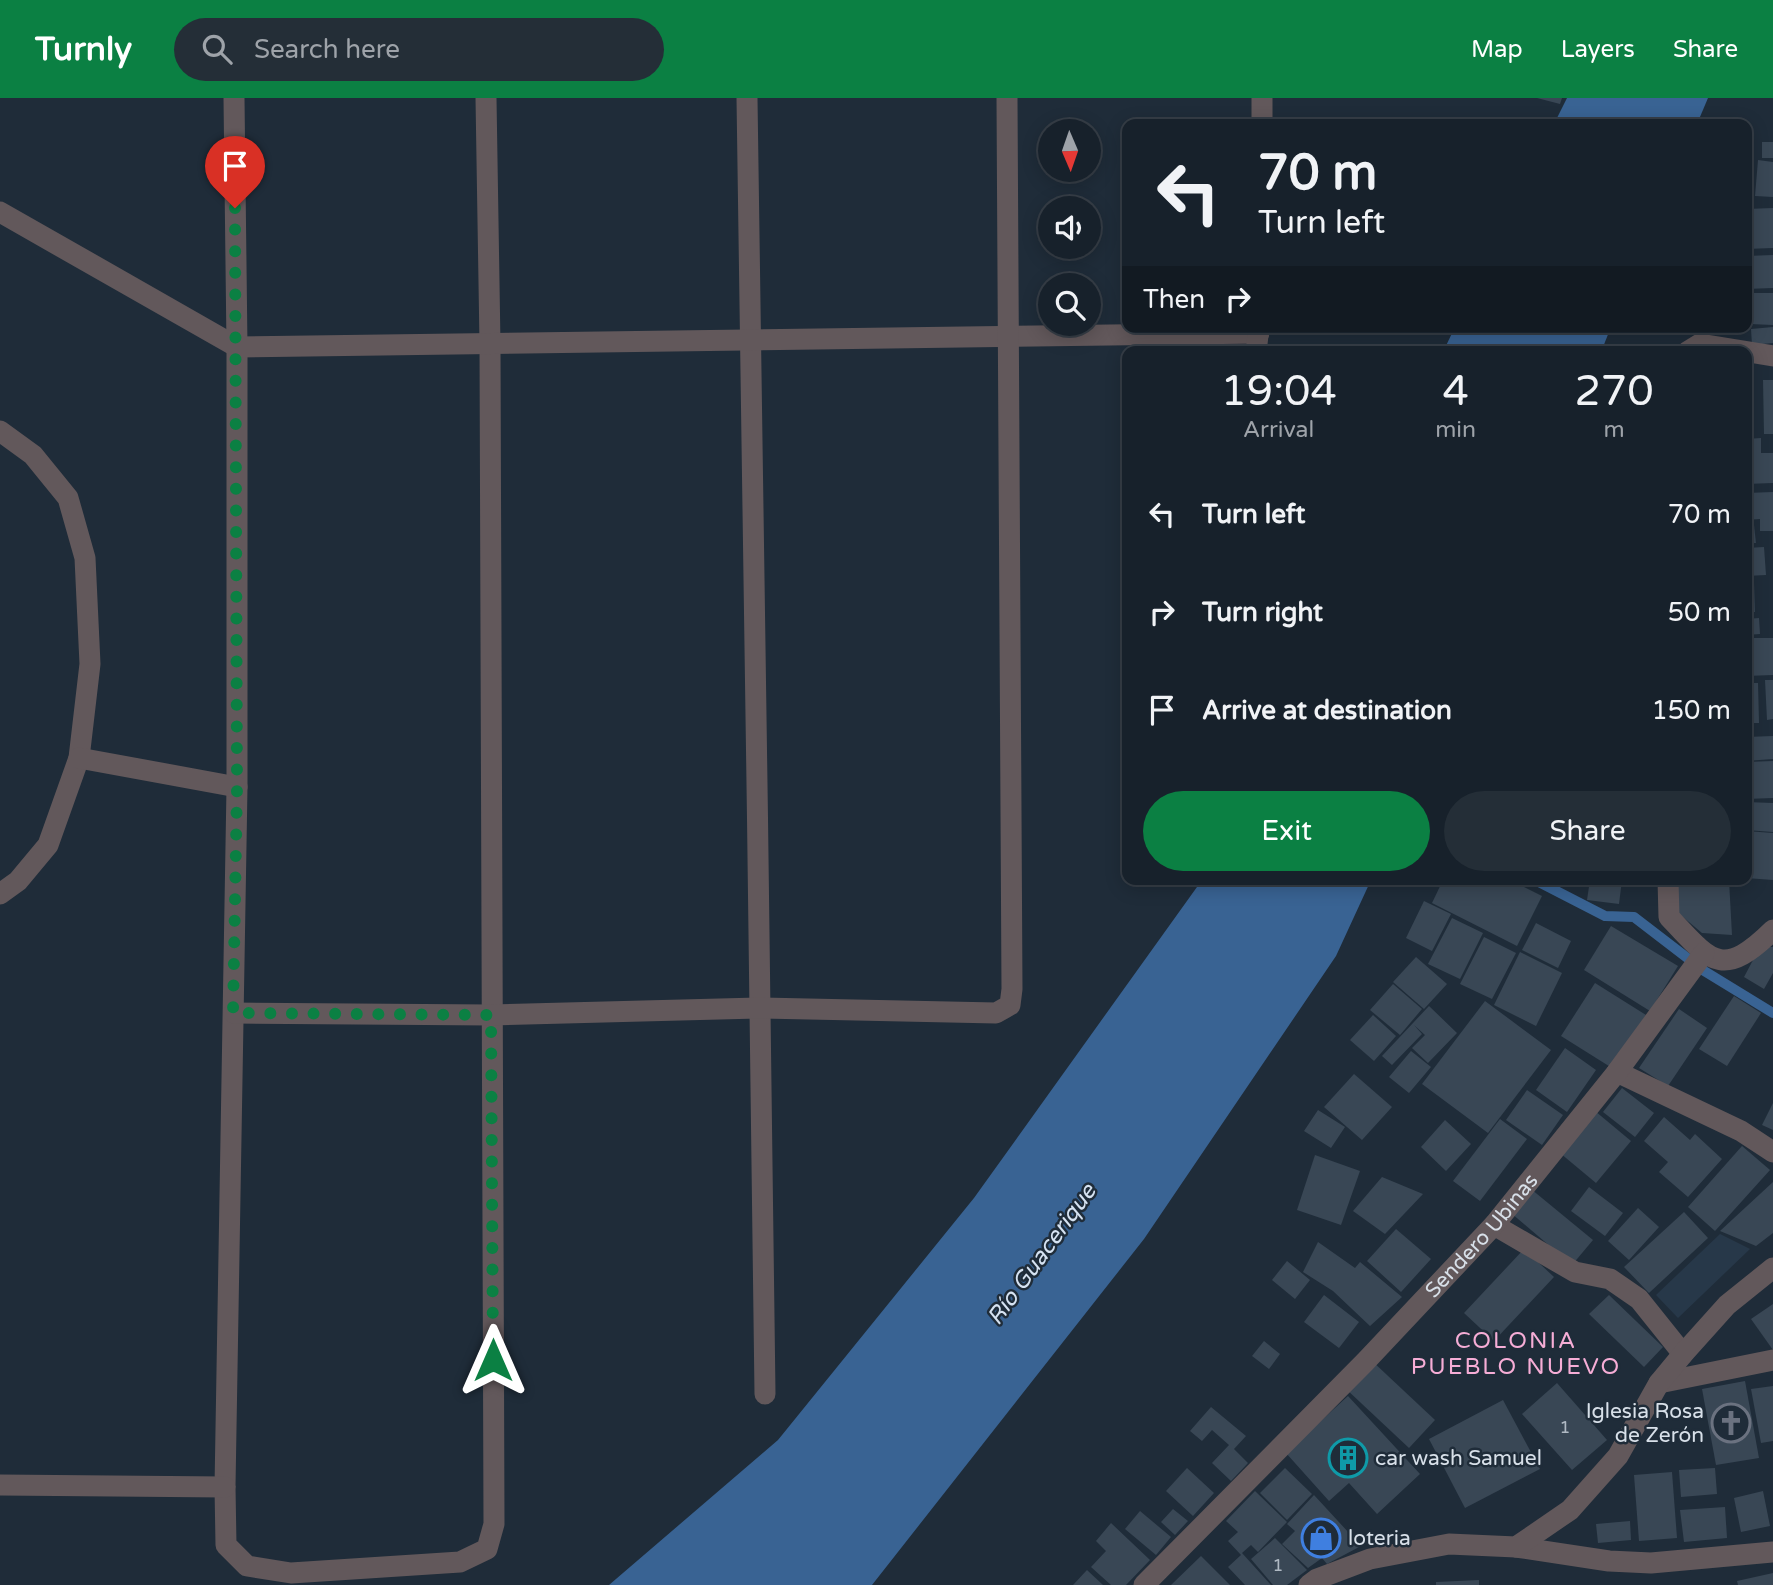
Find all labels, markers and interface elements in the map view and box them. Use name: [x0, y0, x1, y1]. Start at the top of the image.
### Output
search box: [174, 18, 664, 81]
text: Turnly: [35, 30, 132, 69]
icon: search: [198, 30, 236, 68]
text: Search here: [254, 34, 400, 65]
text: Map: [1471, 35, 1523, 64]
text: Layers: [1561, 35, 1635, 64]
text: Share: [1673, 35, 1738, 64]
north arrow: [1038, 119, 1101, 182]
map controls: [1038, 119, 1101, 336]
pin: [205, 136, 265, 208]
text: 70 m: [1258, 144, 1377, 203]
icon: arrive: [216, 147, 254, 185]
icon: left: [1143, 147, 1234, 238]
button: sound: [1038, 196, 1101, 259]
text: Turn left: [1258, 204, 1385, 242]
button: search: [1038, 273, 1101, 336]
icon: right: [1219, 280, 1257, 318]
text: Then: [1143, 284, 1205, 315]
text: 19:04: [1220, 366, 1337, 417]
text: 4: [1442, 366, 1469, 417]
text: 270: [1574, 366, 1654, 417]
text: Arrival: [1243, 416, 1314, 444]
text: min: [1435, 416, 1476, 444]
text: m: [1603, 416, 1625, 444]
icon: left: [1143, 495, 1181, 533]
text: Turn left: [1202, 499, 1305, 530]
text: 70 m: [1668, 499, 1731, 530]
icon: right: [1143, 593, 1181, 631]
text: Turn right: [1202, 597, 1323, 628]
text: 50 m: [1668, 597, 1731, 628]
icon: arrive: [1143, 691, 1181, 729]
text: Arrive at destination: [1202, 695, 1452, 726]
text: 150 m: [1651, 695, 1731, 726]
button: Exit: [1143, 791, 1430, 871]
button: Share: [1444, 791, 1731, 871]
street label: Sendero Ubinas: [1420, 1169, 1543, 1303]
water label: Río Guacerique: [981, 1177, 1104, 1331]
position arrow: [456, 1323, 530, 1397]
district label: COLONIA PUEBLO NUEVO: [1411, 1327, 1621, 1381]
place label: Iglesia Rosa de Zerón: [1586, 1399, 1704, 1448]
church icon: Iglesia Rosa de Zerón: [1710, 1402, 1752, 1444]
house number: 1: [1559, 1416, 1571, 1438]
building icon: car wash Samuel: [1327, 1437, 1369, 1479]
place label: car wash Samuel: [1375, 1446, 1542, 1471]
shop icon: loteria: [1300, 1517, 1342, 1559]
place label: loteria: [1348, 1526, 1411, 1551]
house number: 1: [1272, 1554, 1284, 1576]

